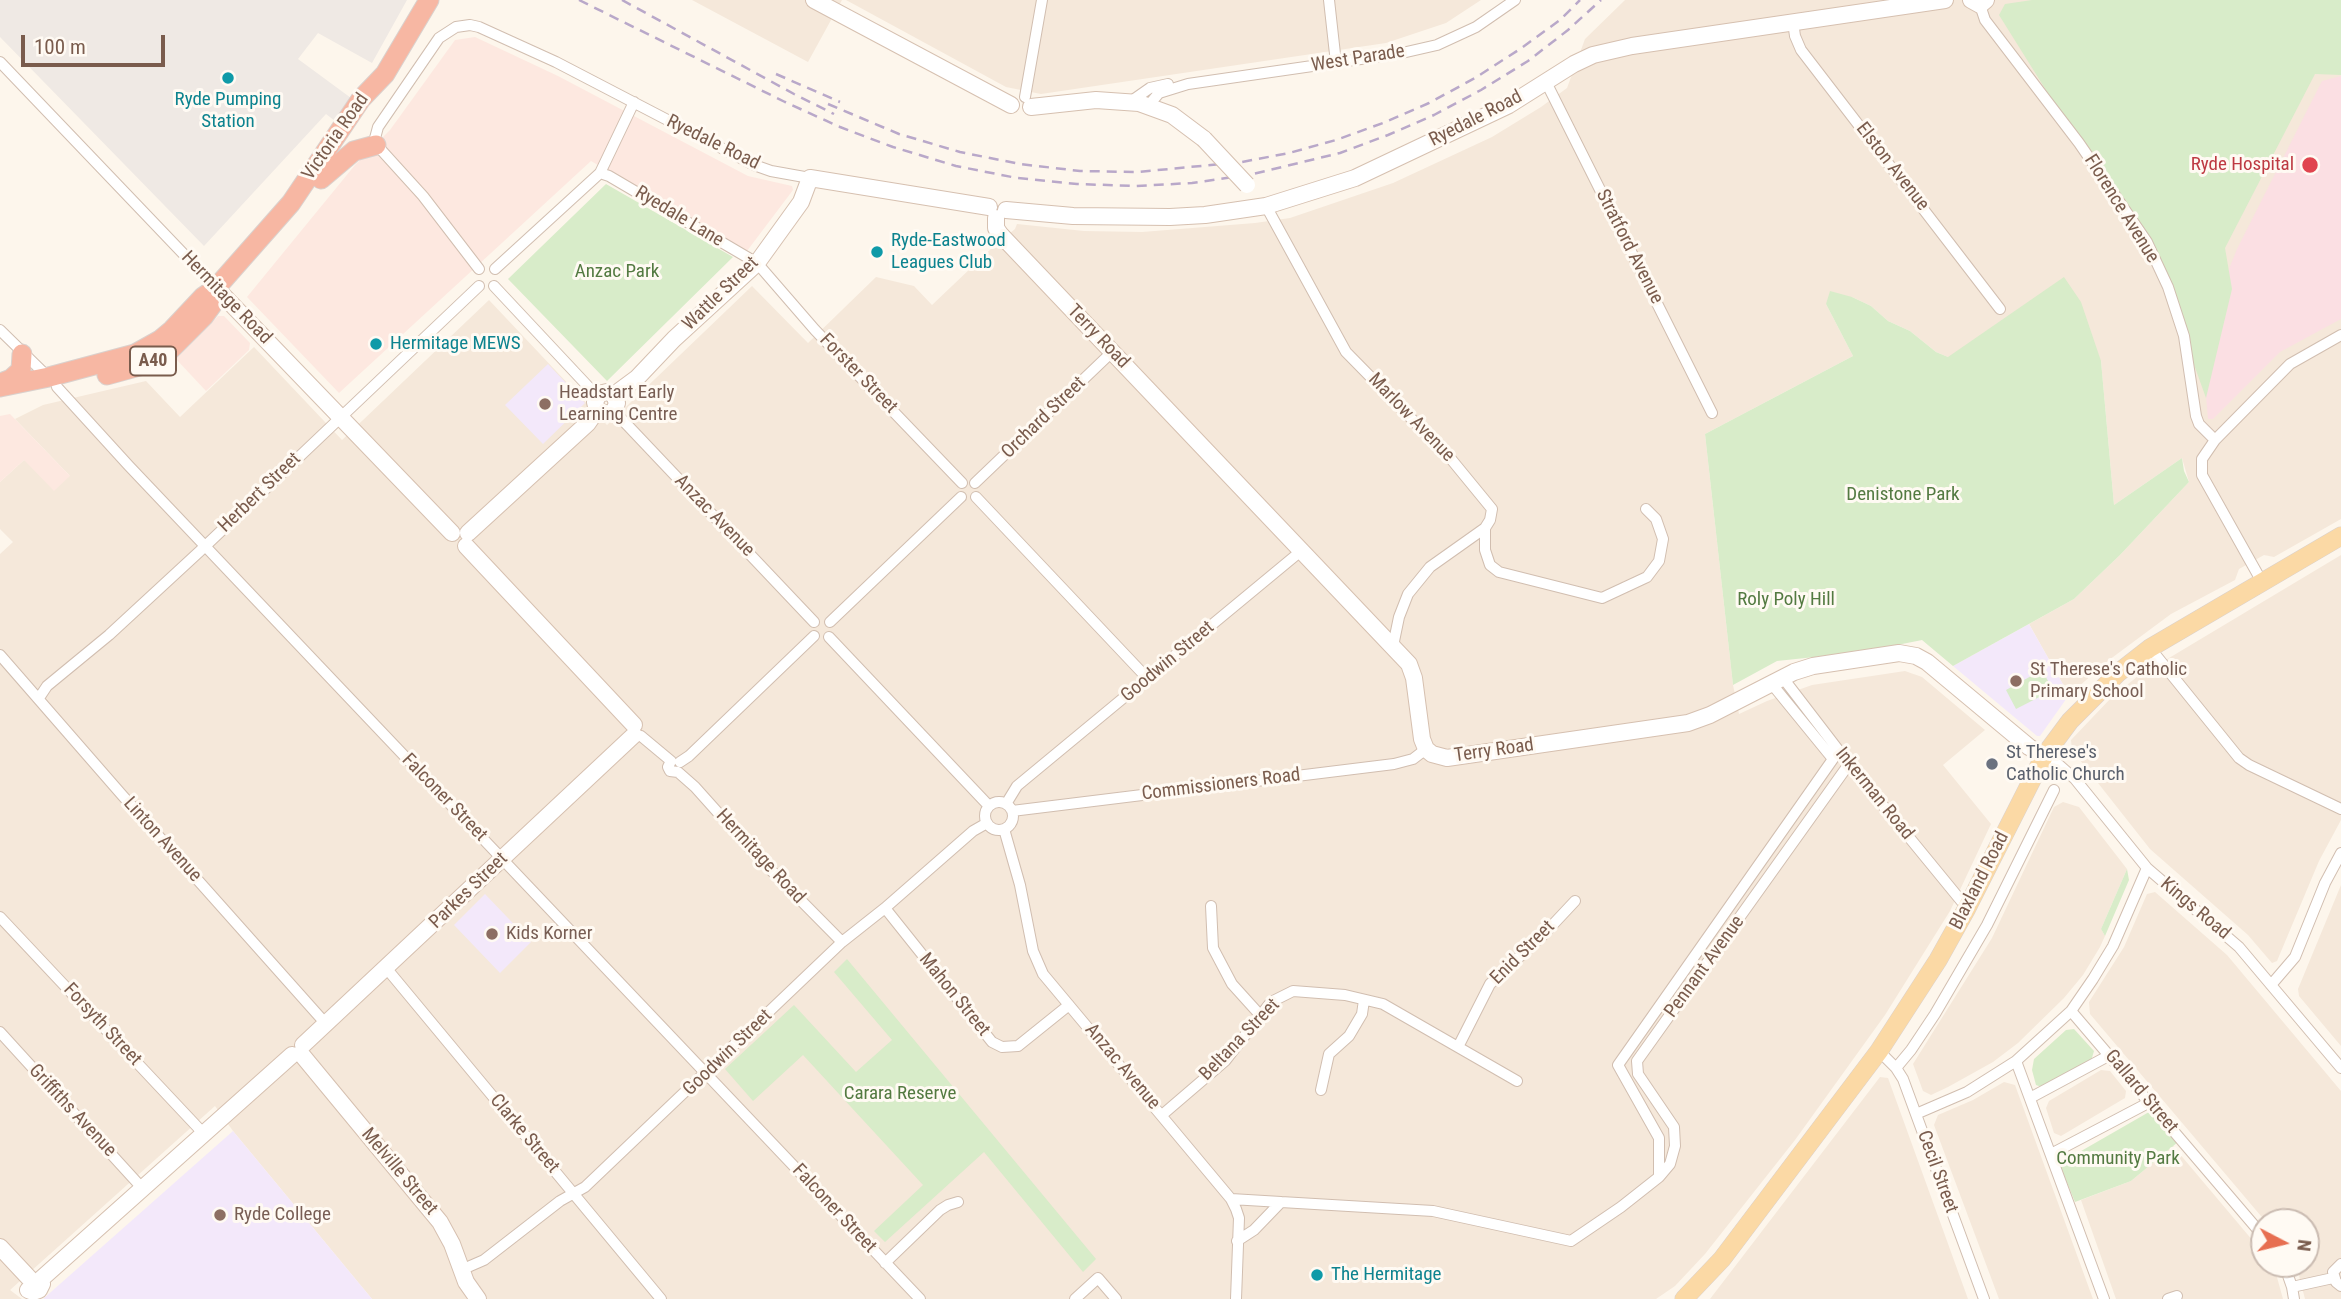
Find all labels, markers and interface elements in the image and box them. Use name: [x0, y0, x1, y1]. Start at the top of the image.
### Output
scale bar: [24, 21, 168, 65]
text: 100 m: [34, 35, 86, 59]
street label: West Parade: [1310, 40, 1406, 78]
marker: Ryde Pumping Station: [220, 70, 236, 86]
street label: Ryedale Road: [1426, 86, 1526, 152]
place label: Ryde Pumping Station: [175, 89, 281, 133]
street label: Victoria Road: [298, 89, 374, 185]
street label: Ryedale Road: [663, 111, 763, 175]
street label: Elston Avenue: [1850, 118, 1934, 216]
street label: Florence Avenue: [2079, 151, 2163, 267]
place label: Ryde Hospital: [2191, 154, 2294, 176]
marker: Ryde Hospital: [2300, 155, 2320, 175]
street label: Ryedale Lane: [631, 182, 727, 252]
street label: Stratford Avenue: [1590, 186, 1668, 308]
place label: Ryde-Eastwood Leagues Club: [891, 230, 1006, 274]
marker: Ryde-Eastwood Leagues Club: [869, 244, 885, 260]
street label: Hermitage Road: [176, 247, 276, 349]
street label: Wattle Street: [678, 252, 764, 336]
park label: Anzac Park: [575, 261, 659, 283]
street label: Terry Road: [1062, 300, 1134, 374]
street label: Forster Street: [814, 329, 902, 419]
place label: Hermitage MEWS: [390, 333, 521, 355]
marker: Hermitage MEWS: [368, 336, 384, 352]
road number: A40: [130, 346, 176, 376]
street label: Marlow Avenue: [1363, 369, 1459, 467]
street label: Orchard Street: [997, 372, 1091, 464]
place label: Headstart Early Learning Centre: [559, 382, 677, 426]
marker: Headstart Early Learning Centre: [537, 396, 553, 412]
street label: Herbert Street: [214, 448, 306, 538]
street label: Anzac Avenue: [669, 470, 759, 562]
park label: Denistone Park: [1846, 484, 1960, 506]
park label: Roly Poly Hill: [1737, 589, 1835, 611]
street label: Goodwin Street: [1117, 616, 1219, 708]
place label: St Therese's Catholic Primary School: [2030, 659, 2187, 703]
marker: St Therese's Catholic Primary School: [2008, 673, 2024, 689]
street label: Terry Road: [1453, 734, 1535, 768]
place label: St Therese's Catholic Church: [2006, 742, 2125, 786]
street label: Inkerman Road: [1830, 743, 1918, 845]
street label: Falconer Street: [396, 749, 492, 847]
marker: St Therese's Catholic Church: [1984, 756, 2000, 772]
street label: Commissioners Road: [1140, 764, 1302, 806]
street label: Linton Avenue: [118, 793, 206, 887]
street label: Hermitage Road: [711, 805, 809, 909]
street label: Blaxland Road: [1946, 828, 2014, 934]
street label: Parkes Street: [425, 848, 513, 934]
street label: Kings Road: [2155, 873, 2235, 945]
street label: Pennant Avenue: [1660, 911, 1750, 1023]
street label: Enid Street: [1486, 916, 1560, 990]
place label: Kids Korner: [506, 923, 593, 945]
marker: Kids Korner: [484, 926, 500, 942]
street label: Mahon Street: [914, 949, 994, 1041]
street label: Forsyth Street: [58, 979, 146, 1071]
street label: Beltana Street: [1195, 994, 1285, 1086]
street label: Goodwin Street: [679, 1005, 777, 1101]
street label: Anzac Avenue: [1079, 1019, 1165, 1115]
street label: Gallard Street: [2099, 1046, 2183, 1138]
street label: Griffiths Avenue: [23, 1060, 121, 1162]
park label: Carara Reserve: [844, 1083, 956, 1105]
street label: Clarke Street: [484, 1090, 564, 1178]
street label: Melville Street: [356, 1124, 442, 1220]
street label: Cecil Street: [1912, 1128, 1962, 1216]
park label: Community Park: [2056, 1148, 2180, 1170]
street label: Falconer Street: [787, 1160, 881, 1258]
place label: Ryde College: [234, 1204, 331, 1226]
marker: Ryde College: [212, 1207, 228, 1223]
north arrow: [2250, 1208, 2320, 1278]
text: N: [2292, 1238, 2316, 1253]
place label: The Hermitage: [1331, 1264, 1441, 1286]
marker: The Hermitage: [1309, 1267, 1325, 1283]

